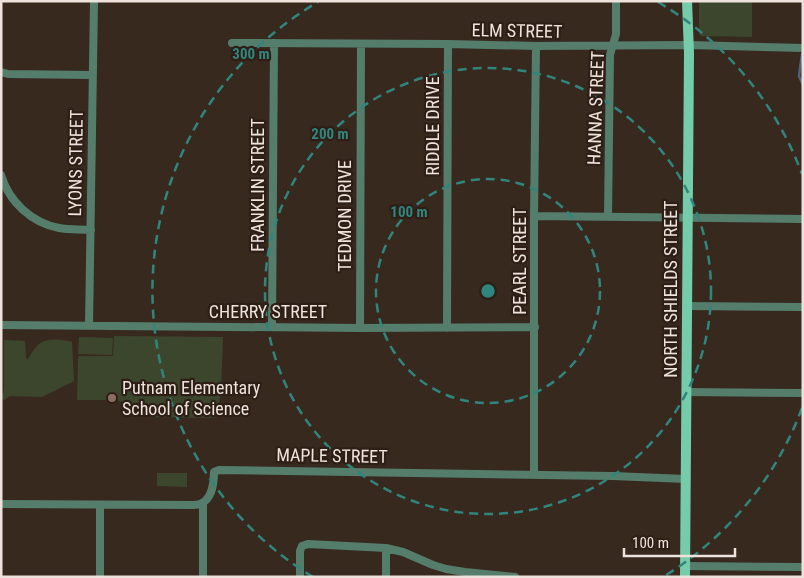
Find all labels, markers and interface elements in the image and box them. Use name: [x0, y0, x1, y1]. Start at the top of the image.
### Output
street label: ELM STREET: [471, 19, 563, 42]
text: 300 m: [232, 45, 270, 63]
street label: HANNA STREET: [583, 50, 608, 166]
street label: RIDDLE DRIVE: [422, 76, 443, 176]
street label: LYONS STREET: [64, 109, 87, 217]
street label: FRANKLIN STREET: [247, 118, 268, 252]
text: 200 m: [311, 125, 349, 143]
street label: TEDMON DRIVE: [334, 160, 355, 272]
street label: NORTH SHIELDS STREET: [660, 200, 681, 378]
text: 100 m: [390, 203, 428, 221]
street label: PEARL STREET: [509, 207, 530, 315]
centre of rings: [479, 282, 497, 300]
street label: CHERRY STREET: [209, 301, 327, 322]
place label: Putnam Elementary School of Science: [122, 377, 261, 419]
marker: Putnam Elementary School of Science: [106, 392, 118, 404]
street label: MAPLE STREET: [276, 444, 388, 467]
scale bar: [624, 526, 735, 558]
text: 100 m: [632, 534, 669, 552]

